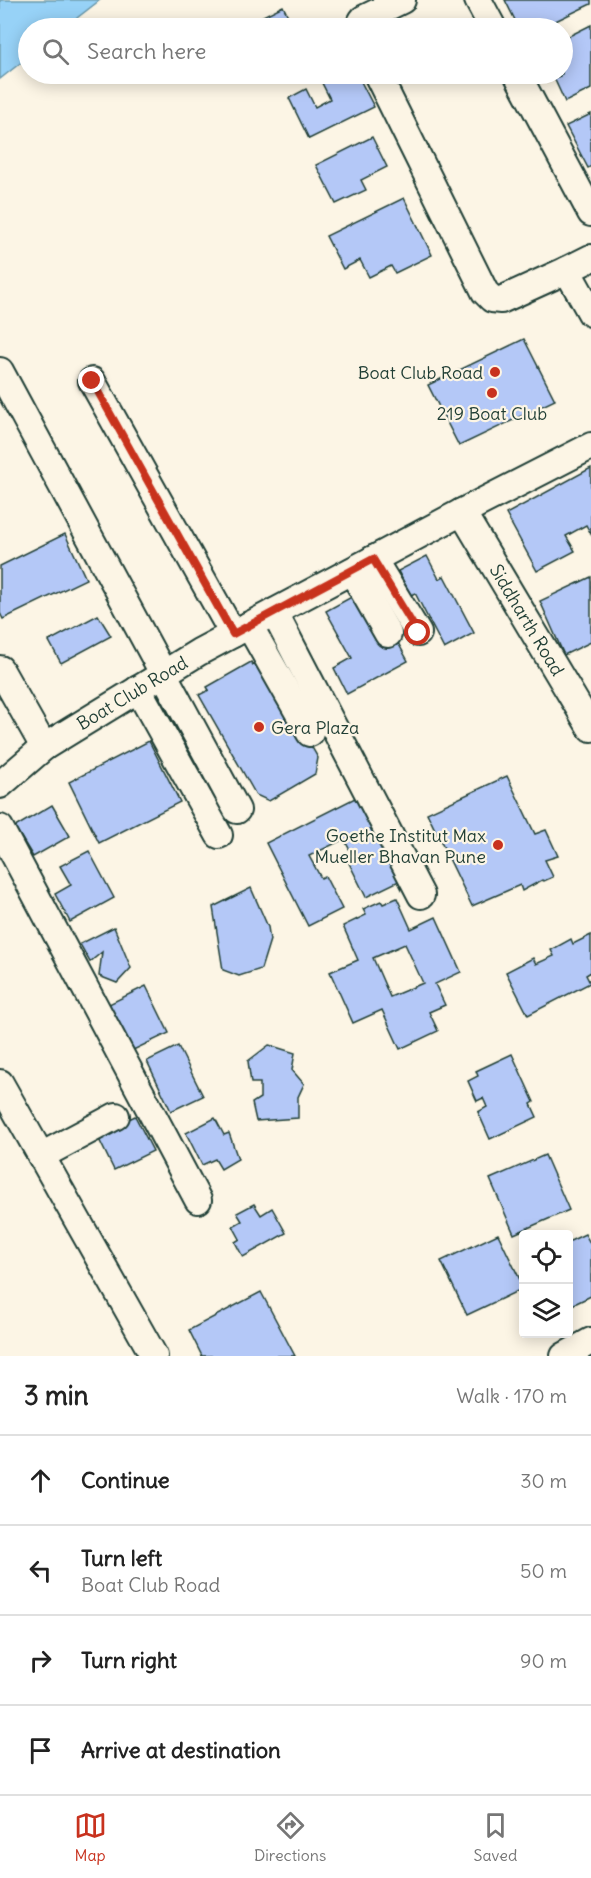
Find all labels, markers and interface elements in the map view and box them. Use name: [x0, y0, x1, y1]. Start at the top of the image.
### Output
search box: [18, 18, 573, 84]
icon: search: [39, 35, 72, 68]
text: Search here: [87, 37, 206, 65]
place label: Boat Club Road: [358, 361, 483, 384]
marker: Boat Club Road: [488, 365, 502, 379]
route end: [78, 367, 104, 393]
marker: 219 Boat Club: [485, 386, 499, 400]
place label: 219 Boat Club: [437, 402, 547, 425]
street label: Siddharth Road: [485, 560, 570, 680]
route start: [404, 619, 430, 645]
street label: Boat Club Road: [72, 651, 192, 735]
place label: Gera Plaza: [271, 716, 359, 739]
marker: Gera Plaza: [252, 720, 266, 734]
place label: Goethe Institut Max Mueller Bhavan Pune: [314, 824, 486, 868]
marker: Goethe Institut Max Mueller Bhavan Pune: [491, 838, 505, 852]
map controls: [519, 1230, 573, 1338]
button: locate: [519, 1230, 573, 1284]
button: layers: [519, 1284, 573, 1338]
text: 3 min: [24, 1379, 89, 1412]
text: Walk · 170 m: [456, 1383, 567, 1408]
icon: ahead: [24, 1464, 57, 1497]
text: Continue: [81, 1466, 170, 1494]
text: 30 m: [520, 1468, 567, 1493]
text: Turn left: [81, 1544, 162, 1572]
icon: left: [24, 1554, 57, 1587]
text: 50 m: [520, 1558, 567, 1583]
text: Boat Club Road: [81, 1572, 220, 1597]
icon: right: [24, 1644, 57, 1677]
text: Turn right: [81, 1646, 177, 1674]
text: 90 m: [520, 1648, 567, 1673]
icon: arrive: [24, 1734, 57, 1767]
text: Arrive at destination: [81, 1736, 281, 1764]
tab: Map: [74, 1809, 107, 1865]
tab: Directions: [254, 1809, 326, 1865]
tab: Saved: [474, 1809, 517, 1865]

